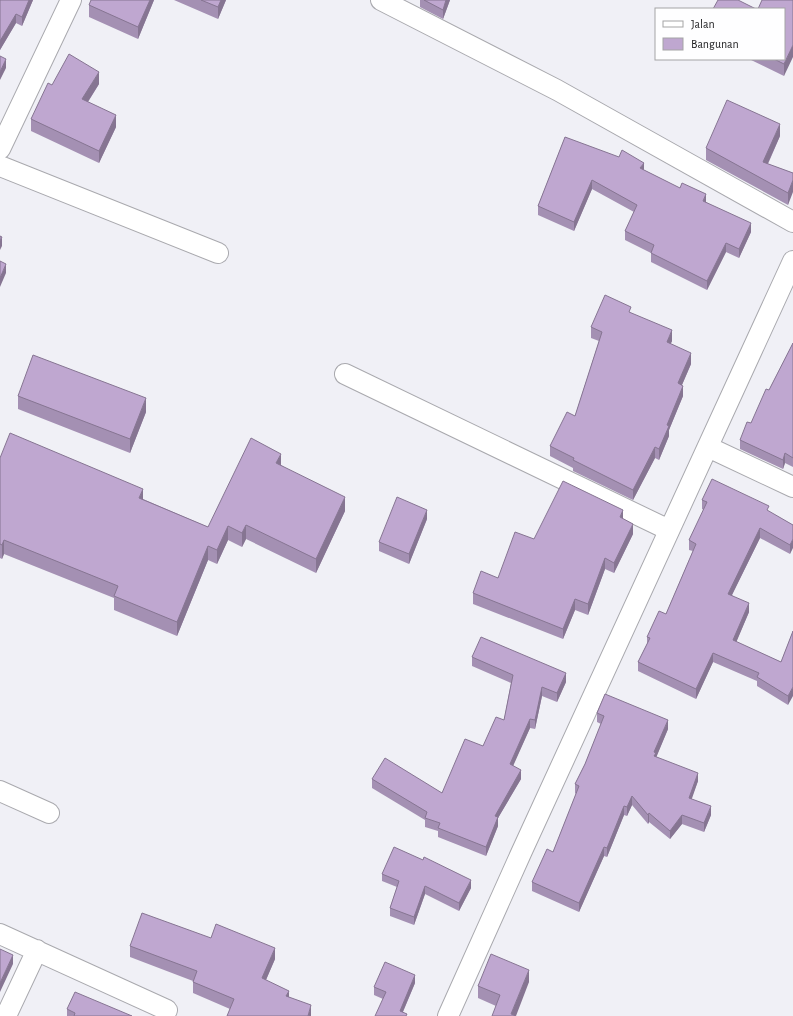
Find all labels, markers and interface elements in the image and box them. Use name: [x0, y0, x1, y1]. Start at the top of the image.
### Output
legend: [655, 8, 785, 60]
text: Jalan: [691, 18, 715, 30]
text: Bangunan: [691, 38, 739, 50]

